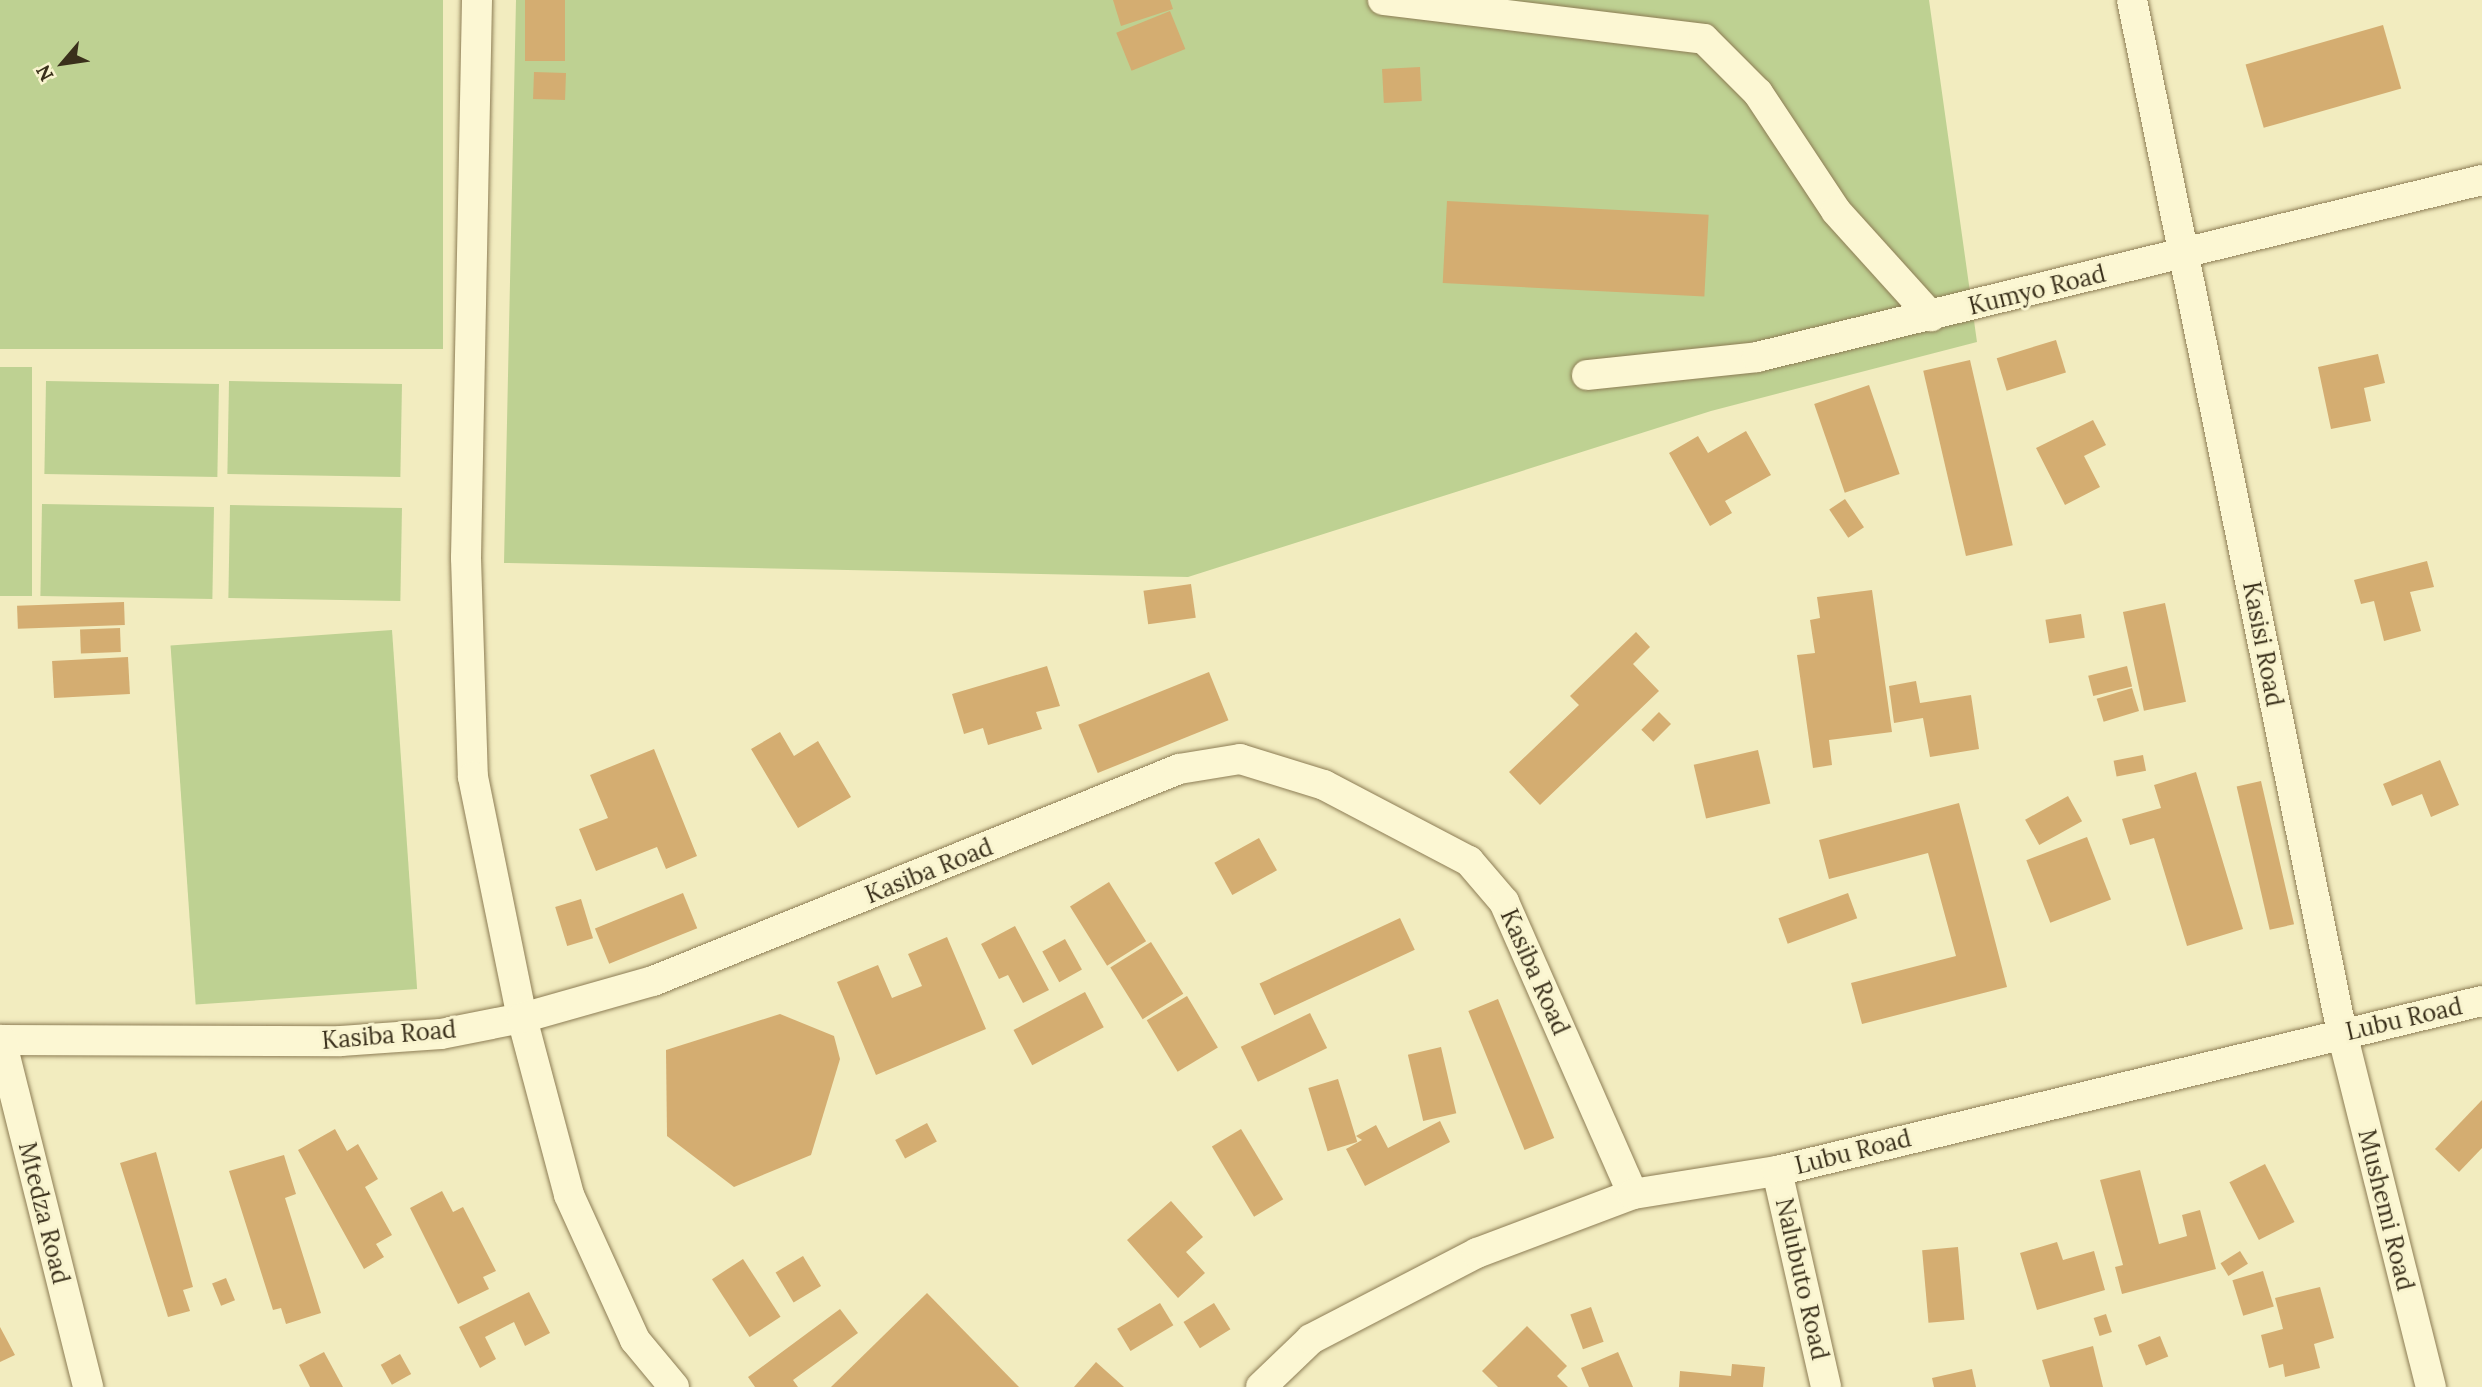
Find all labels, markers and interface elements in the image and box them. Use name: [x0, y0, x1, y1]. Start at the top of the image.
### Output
north arrow: [28, 28, 98, 98]
text: N: [31, 61, 59, 85]
street label: Kumyo Road: [1965, 259, 2109, 321]
street label: Kasisi Road: [2237, 579, 2289, 709]
street label: Kasiba Road: [861, 832, 997, 910]
street label: Kasiba Road: [1494, 904, 1576, 1040]
street label: Lubu Road: [2343, 992, 2465, 1046]
street label: Kasiba Road: [321, 1015, 457, 1055]
street label: Lubu Road: [1792, 1124, 1914, 1180]
street label: Mushemi Road: [2352, 1126, 2420, 1294]
street label: Mtedza Road: [12, 1139, 76, 1287]
street label: Nalubuto Road: [1769, 1195, 1835, 1363]

